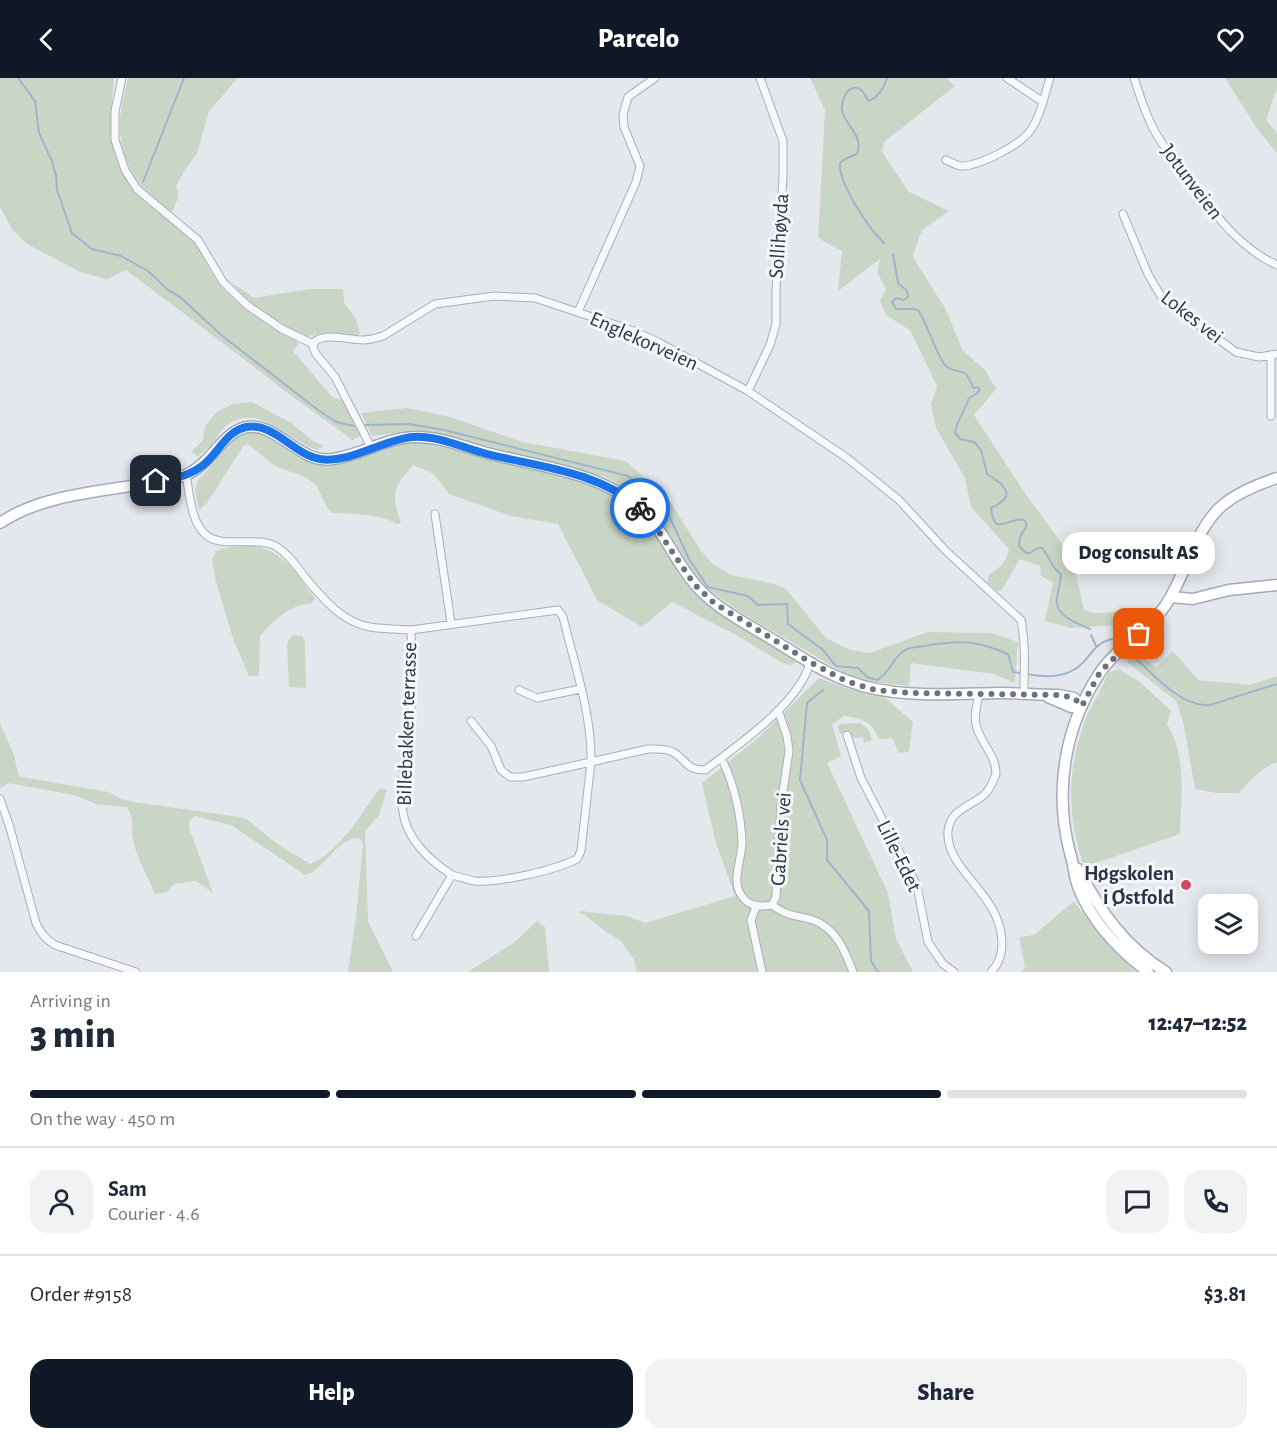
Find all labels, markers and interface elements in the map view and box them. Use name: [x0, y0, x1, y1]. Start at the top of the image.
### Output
icon: back: [30, 23, 63, 56]
icon: heart: [1214, 23, 1247, 56]
text: Parcelo: [598, 25, 679, 52]
street label: Jotunveien: [1157, 141, 1227, 223]
street label: Sollihøyda: [766, 192, 792, 279]
street label: Lokes vei: [1157, 286, 1227, 348]
street label: Englekorveien: [587, 308, 701, 374]
pin: [130, 455, 181, 506]
icon: home: [139, 464, 172, 497]
courier: [610, 478, 670, 538]
icon: bike: [624, 492, 657, 525]
callout: Dog consult AS: [1062, 532, 1216, 574]
text: Dog consult AS: [1078, 543, 1199, 563]
pin: [1113, 608, 1164, 659]
icon: bag: [1122, 617, 1155, 650]
street label: Billebakken terrasse: [394, 642, 420, 806]
street label: Gabriels vei: [767, 791, 795, 887]
street label: Lille-Edet: [873, 817, 925, 895]
place label: Høgskolen i Østfold: [1084, 863, 1174, 908]
marker: Høgskolen i Østfold: [1179, 878, 1193, 892]
map controls: [1198, 894, 1258, 954]
button: layers: [1198, 894, 1258, 954]
text: Arriving in: [30, 991, 111, 1011]
text: 12:47–12:52: [1149, 1012, 1247, 1034]
text: 3 min: [30, 1016, 116, 1055]
text: On the way · 450 m: [30, 1109, 175, 1129]
button: person: [30, 1170, 93, 1233]
button: chat: [1106, 1170, 1169, 1233]
button: phone: [1184, 1170, 1247, 1233]
text: Sam: [108, 1178, 147, 1200]
text: Courier · 4.6: [108, 1204, 200, 1224]
text: Order #9158: [30, 1283, 132, 1305]
text: $3.81: [1204, 1283, 1247, 1305]
button: Help: [30, 1359, 633, 1428]
button: Share: [645, 1359, 1247, 1428]

